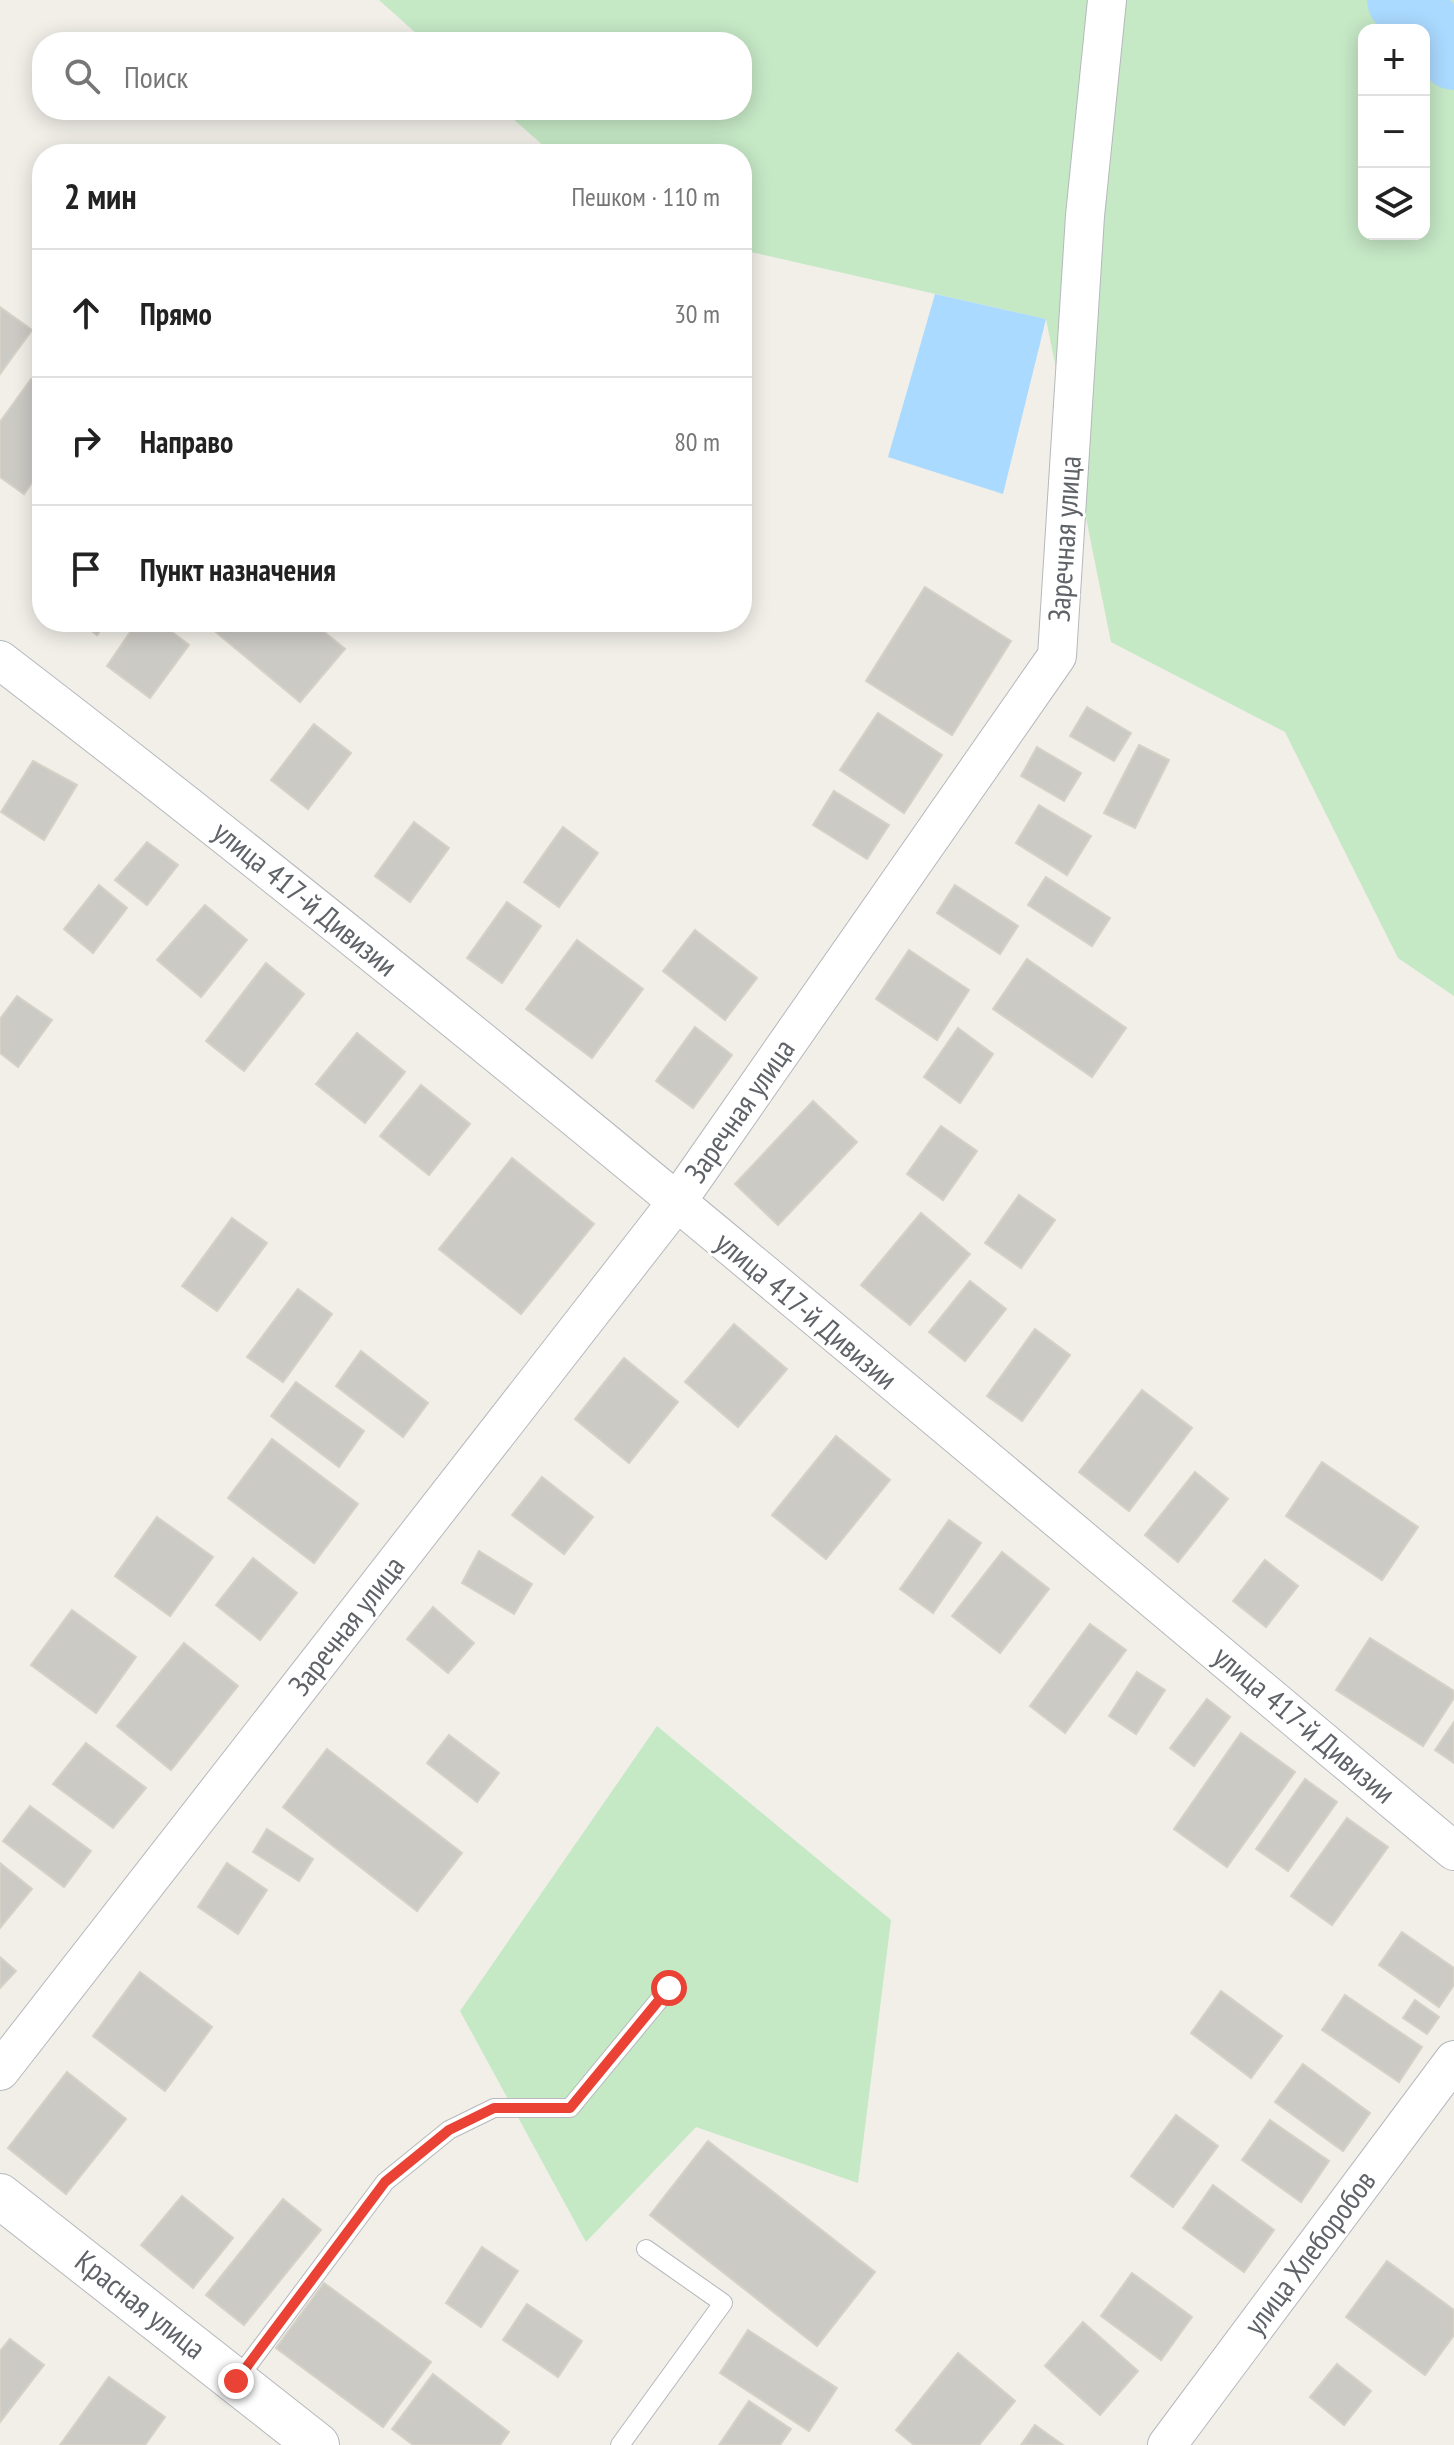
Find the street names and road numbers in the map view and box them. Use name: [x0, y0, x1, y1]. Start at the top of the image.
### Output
street label: Заречная улица: [1038, 454, 1089, 623]
street label: улица 417-й Дивизии: [206, 812, 406, 984]
street label: Заречная улица: [675, 1031, 803, 1190]
street label: улица 417-й Дивизии: [708, 1222, 906, 1397]
street label: Заречная улица: [279, 1547, 413, 1703]
street label: улица 417-й Дивизии: [1206, 1636, 1404, 1811]
street label: улица Хлеборобов: [1234, 2162, 1383, 2342]
street label: Красная улица: [68, 2241, 214, 2367]

